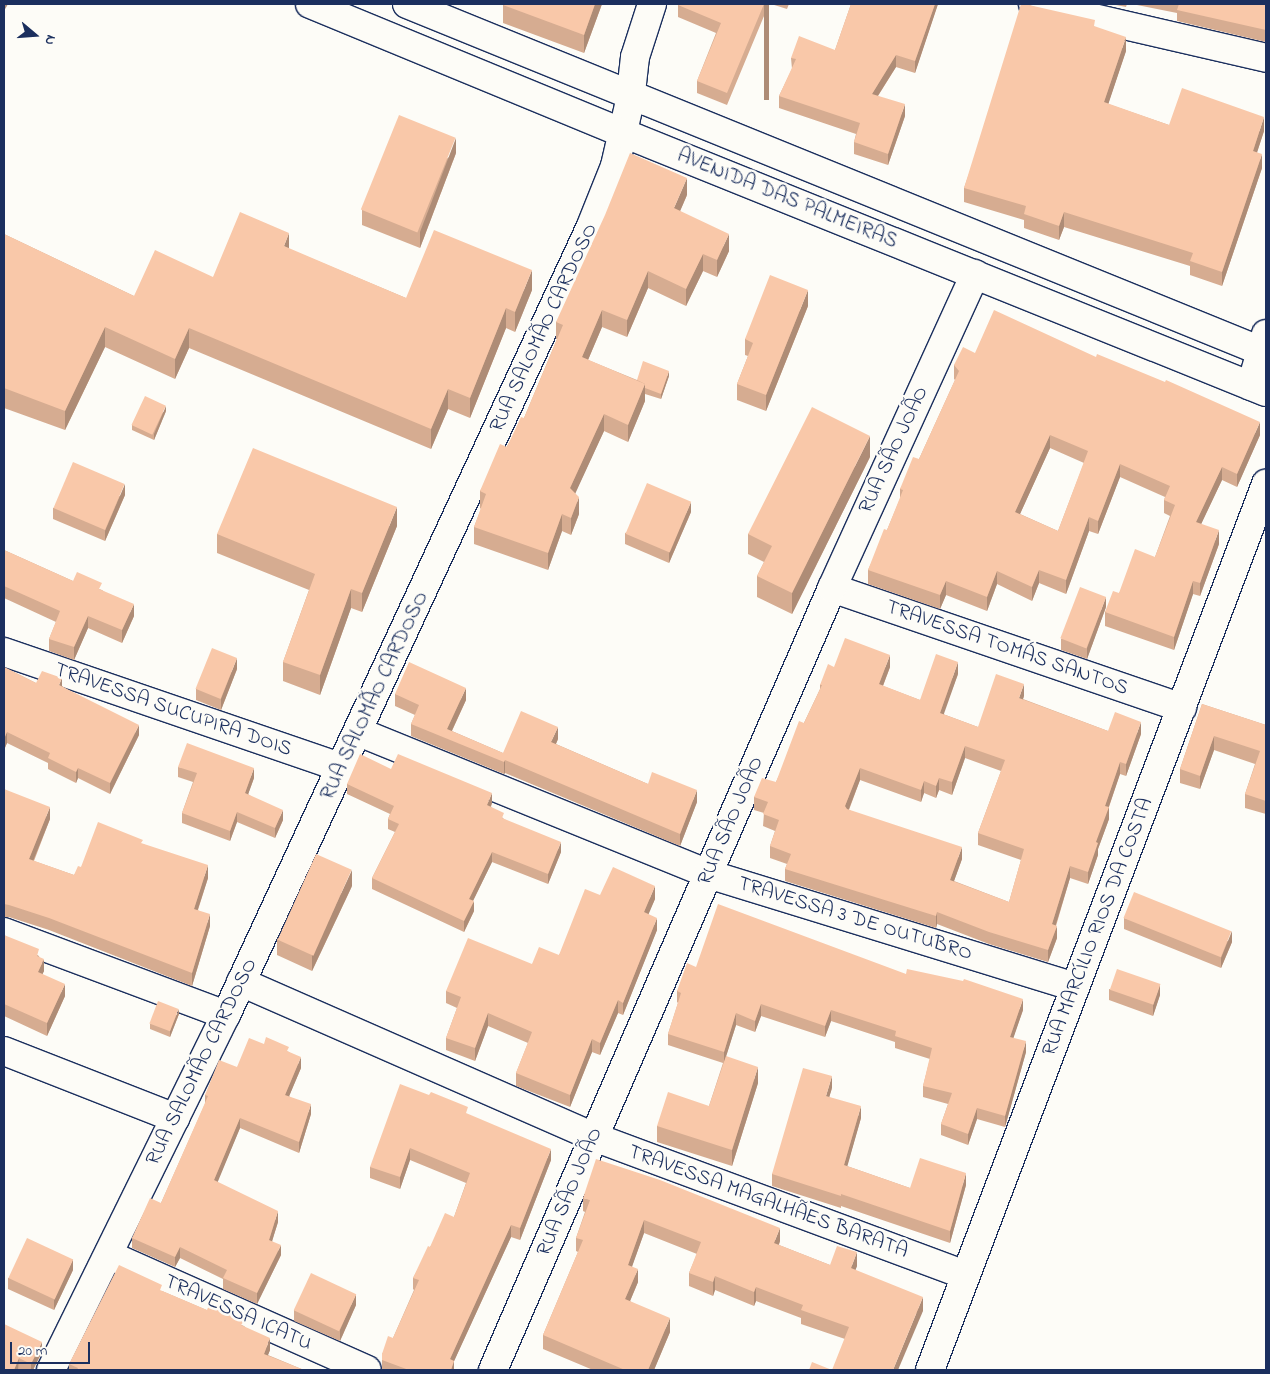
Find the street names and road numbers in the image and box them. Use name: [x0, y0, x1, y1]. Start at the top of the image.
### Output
street label: AVENIDA DAS PALMEIRAS: [673, 143, 901, 255]
street label: RUA SALOMÃO CARDOSO: [485, 220, 603, 436]
street label: RUA SÃO JOÃO: [854, 383, 934, 517]
street label: RUA SALOMÃO CARDOSO: [316, 588, 434, 804]
street label: TRAVESSA TOMÁS SANTOS: [883, 595, 1131, 701]
street label: TRAVESSA SUCUPIRA DOIS: [51, 658, 295, 762]
street label: RUA SÃO JOÃO: [693, 753, 769, 889]
street label: RUA MARCÍLIO RIOS DA COSTA: [1037, 794, 1159, 1060]
street label: TRAVESSA 3 DE OUTUBRO: [735, 871, 975, 967]
street label: RUA SALOMÃO CARDOSO: [141, 954, 263, 1170]
street label: RUA SÃO JOÃO: [532, 1124, 608, 1260]
street label: TRAVESSA MAGALHÃES BARATA: [625, 1140, 911, 1264]
street label: TRAVESSA ICATU: [160, 1269, 316, 1357]

